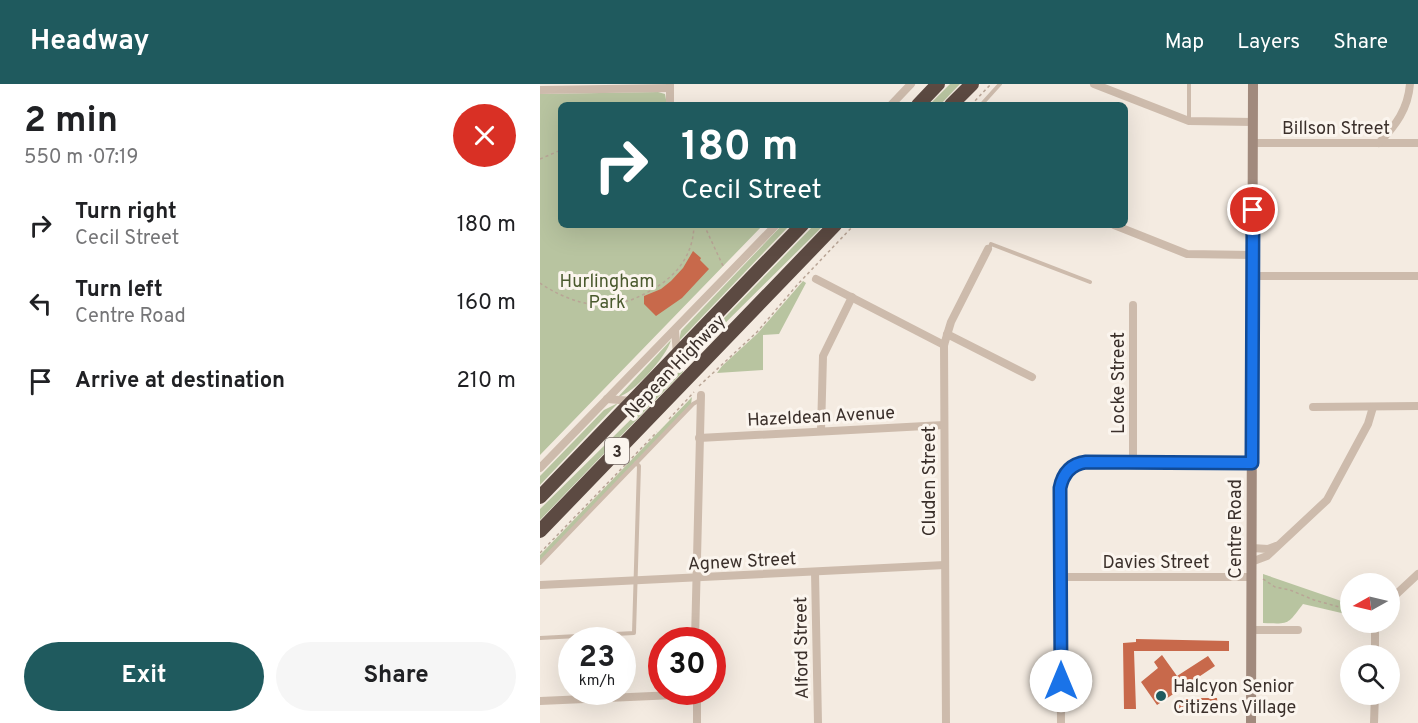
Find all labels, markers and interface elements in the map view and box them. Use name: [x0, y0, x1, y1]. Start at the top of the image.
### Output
text: Headway: [30, 24, 149, 60]
text: Map: [1165, 29, 1204, 56]
text: Layers: [1237, 29, 1300, 56]
text: Share: [1333, 29, 1388, 56]
text: 2 min: [24, 99, 118, 145]
button: close: [453, 104, 516, 167]
street label: Billson Street: [1282, 118, 1390, 141]
text: 180 m: [681, 122, 798, 175]
icon: right: [582, 126, 660, 204]
text: 550 m · 07:19: [24, 145, 138, 171]
text: Cecil Street: [681, 174, 822, 208]
pin: [1227, 184, 1278, 235]
icon: arrive: [1236, 193, 1269, 226]
text: Turn right: [75, 199, 177, 226]
icon: right: [24, 209, 57, 242]
text: 180 m: [457, 212, 516, 239]
text: Cecil Street: [75, 226, 179, 252]
park label: Hurlingham Park: [560, 271, 654, 315]
text: Turn left: [75, 277, 163, 304]
icon: left: [24, 287, 57, 320]
text: 160 m: [457, 290, 516, 317]
text: Centre Road: [75, 304, 186, 330]
street label: Nepean Highway: [621, 310, 731, 424]
street label: Locke Street: [1108, 332, 1131, 434]
icon: arrive: [24, 365, 57, 398]
text: Arrive at destination: [75, 368, 285, 395]
text: 210 m: [456, 368, 516, 395]
street label: Hazeldean Avenue: [747, 402, 896, 433]
street label: Cluden Street: [919, 426, 942, 536]
road number: 3: [605, 438, 629, 464]
street label: Centre Road: [1225, 479, 1248, 579]
street label: Agnew Street: [687, 548, 797, 577]
street label: Davies Street: [1103, 552, 1209, 575]
north arrow: [1340, 573, 1400, 633]
map controls: [1340, 573, 1400, 705]
street label: Alford Street: [790, 596, 815, 700]
speed limit sign: 30: [648, 627, 726, 705]
text: 23: [579, 640, 615, 677]
button: Exit: [24, 642, 264, 711]
button: Share: [276, 642, 516, 711]
button: search: [1340, 645, 1400, 705]
position arrow: [1029, 649, 1093, 713]
text: km/h: [579, 672, 615, 691]
place label: Halcyon Senior Citizens Village: [1173, 676, 1296, 720]
marker: Halcyon Senior Citizens Village: [1154, 689, 1168, 703]

